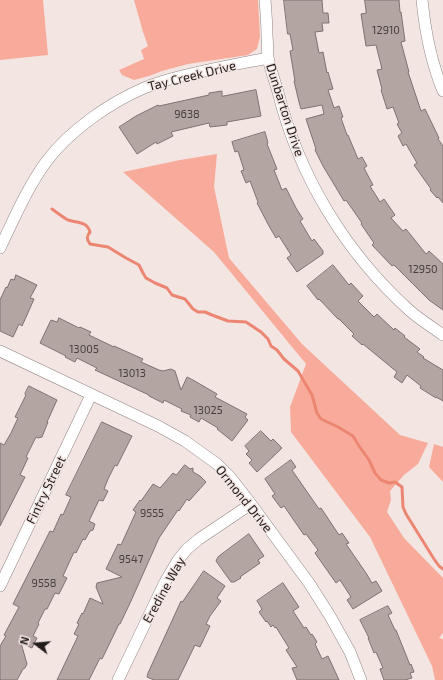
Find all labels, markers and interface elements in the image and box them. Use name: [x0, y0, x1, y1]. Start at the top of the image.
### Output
house number: 12910: [372, 23, 400, 37]
street label: Tay Creek Drive: [146, 58, 238, 94]
street label: Dunbarton Drive: [263, 61, 307, 159]
house number: 9638: [174, 107, 200, 121]
house number: 12950: [408, 262, 438, 276]
house number: 13005: [69, 342, 99, 356]
house number: 13013: [118, 366, 146, 380]
house number: 13025: [193, 403, 223, 417]
street label: Fintry Street: [23, 453, 69, 527]
street label: Ormond Drive: [212, 462, 276, 536]
house number: 9555: [140, 506, 164, 520]
house number: 9547: [119, 552, 143, 566]
street label: Eredine Way: [139, 554, 189, 626]
house number: 9558: [32, 576, 56, 590]
north arrow: [16, 624, 56, 664]
text: N: [17, 635, 31, 646]

